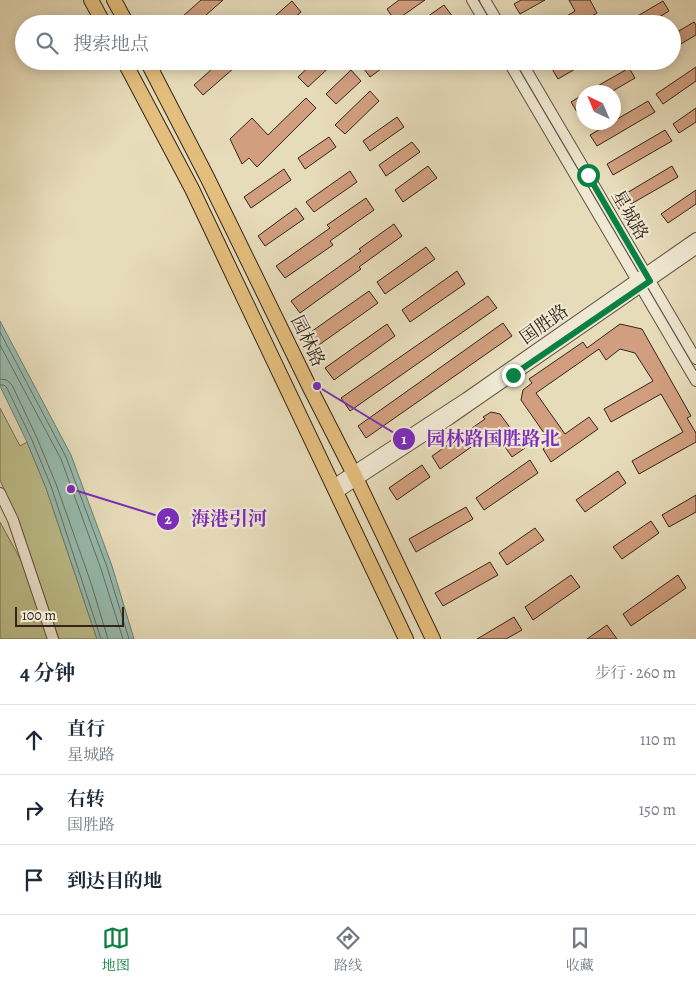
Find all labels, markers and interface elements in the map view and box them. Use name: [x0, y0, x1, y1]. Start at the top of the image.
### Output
search box: [15, 15, 681, 70]
icon: search: [33, 29, 61, 57]
text: 搜索地点: [73, 31, 149, 57]
north arrow: [576, 85, 621, 130]
route start: [577, 164, 600, 187]
street label: 星城路: [606, 186, 654, 244]
street label: 国胜路: [515, 299, 573, 349]
street label: 园林路: [285, 311, 331, 371]
route end: [502, 364, 525, 387]
callout: 园林路国胜路北: [391, 422, 569, 456]
text: 园林路国胜路北: [426, 426, 560, 452]
text: 1: [401, 429, 407, 449]
callout: 海港引河: [156, 502, 277, 536]
text: 海港引河: [191, 506, 267, 532]
text: 2: [164, 509, 172, 529]
scale bar: [15, 604, 124, 627]
text: 100 m: [22, 606, 56, 625]
text: 4 分钟: [20, 659, 76, 687]
text: 步行 · 260 m: [594, 662, 676, 684]
text: 直行: [67, 716, 105, 742]
icon: ahead: [20, 726, 48, 754]
text: 110 m: [640, 729, 676, 751]
text: 星城路: [67, 744, 115, 766]
text: 右转: [67, 786, 105, 812]
icon: right: [20, 796, 48, 824]
text: 150 m: [639, 799, 676, 821]
text: 国胜路: [67, 814, 115, 836]
icon: arrive: [20, 866, 48, 894]
text: 到达目的地: [67, 868, 162, 894]
tab: 地图: [102, 924, 130, 975]
tab: 路线: [334, 924, 362, 975]
tab: 收藏: [566, 924, 594, 975]

